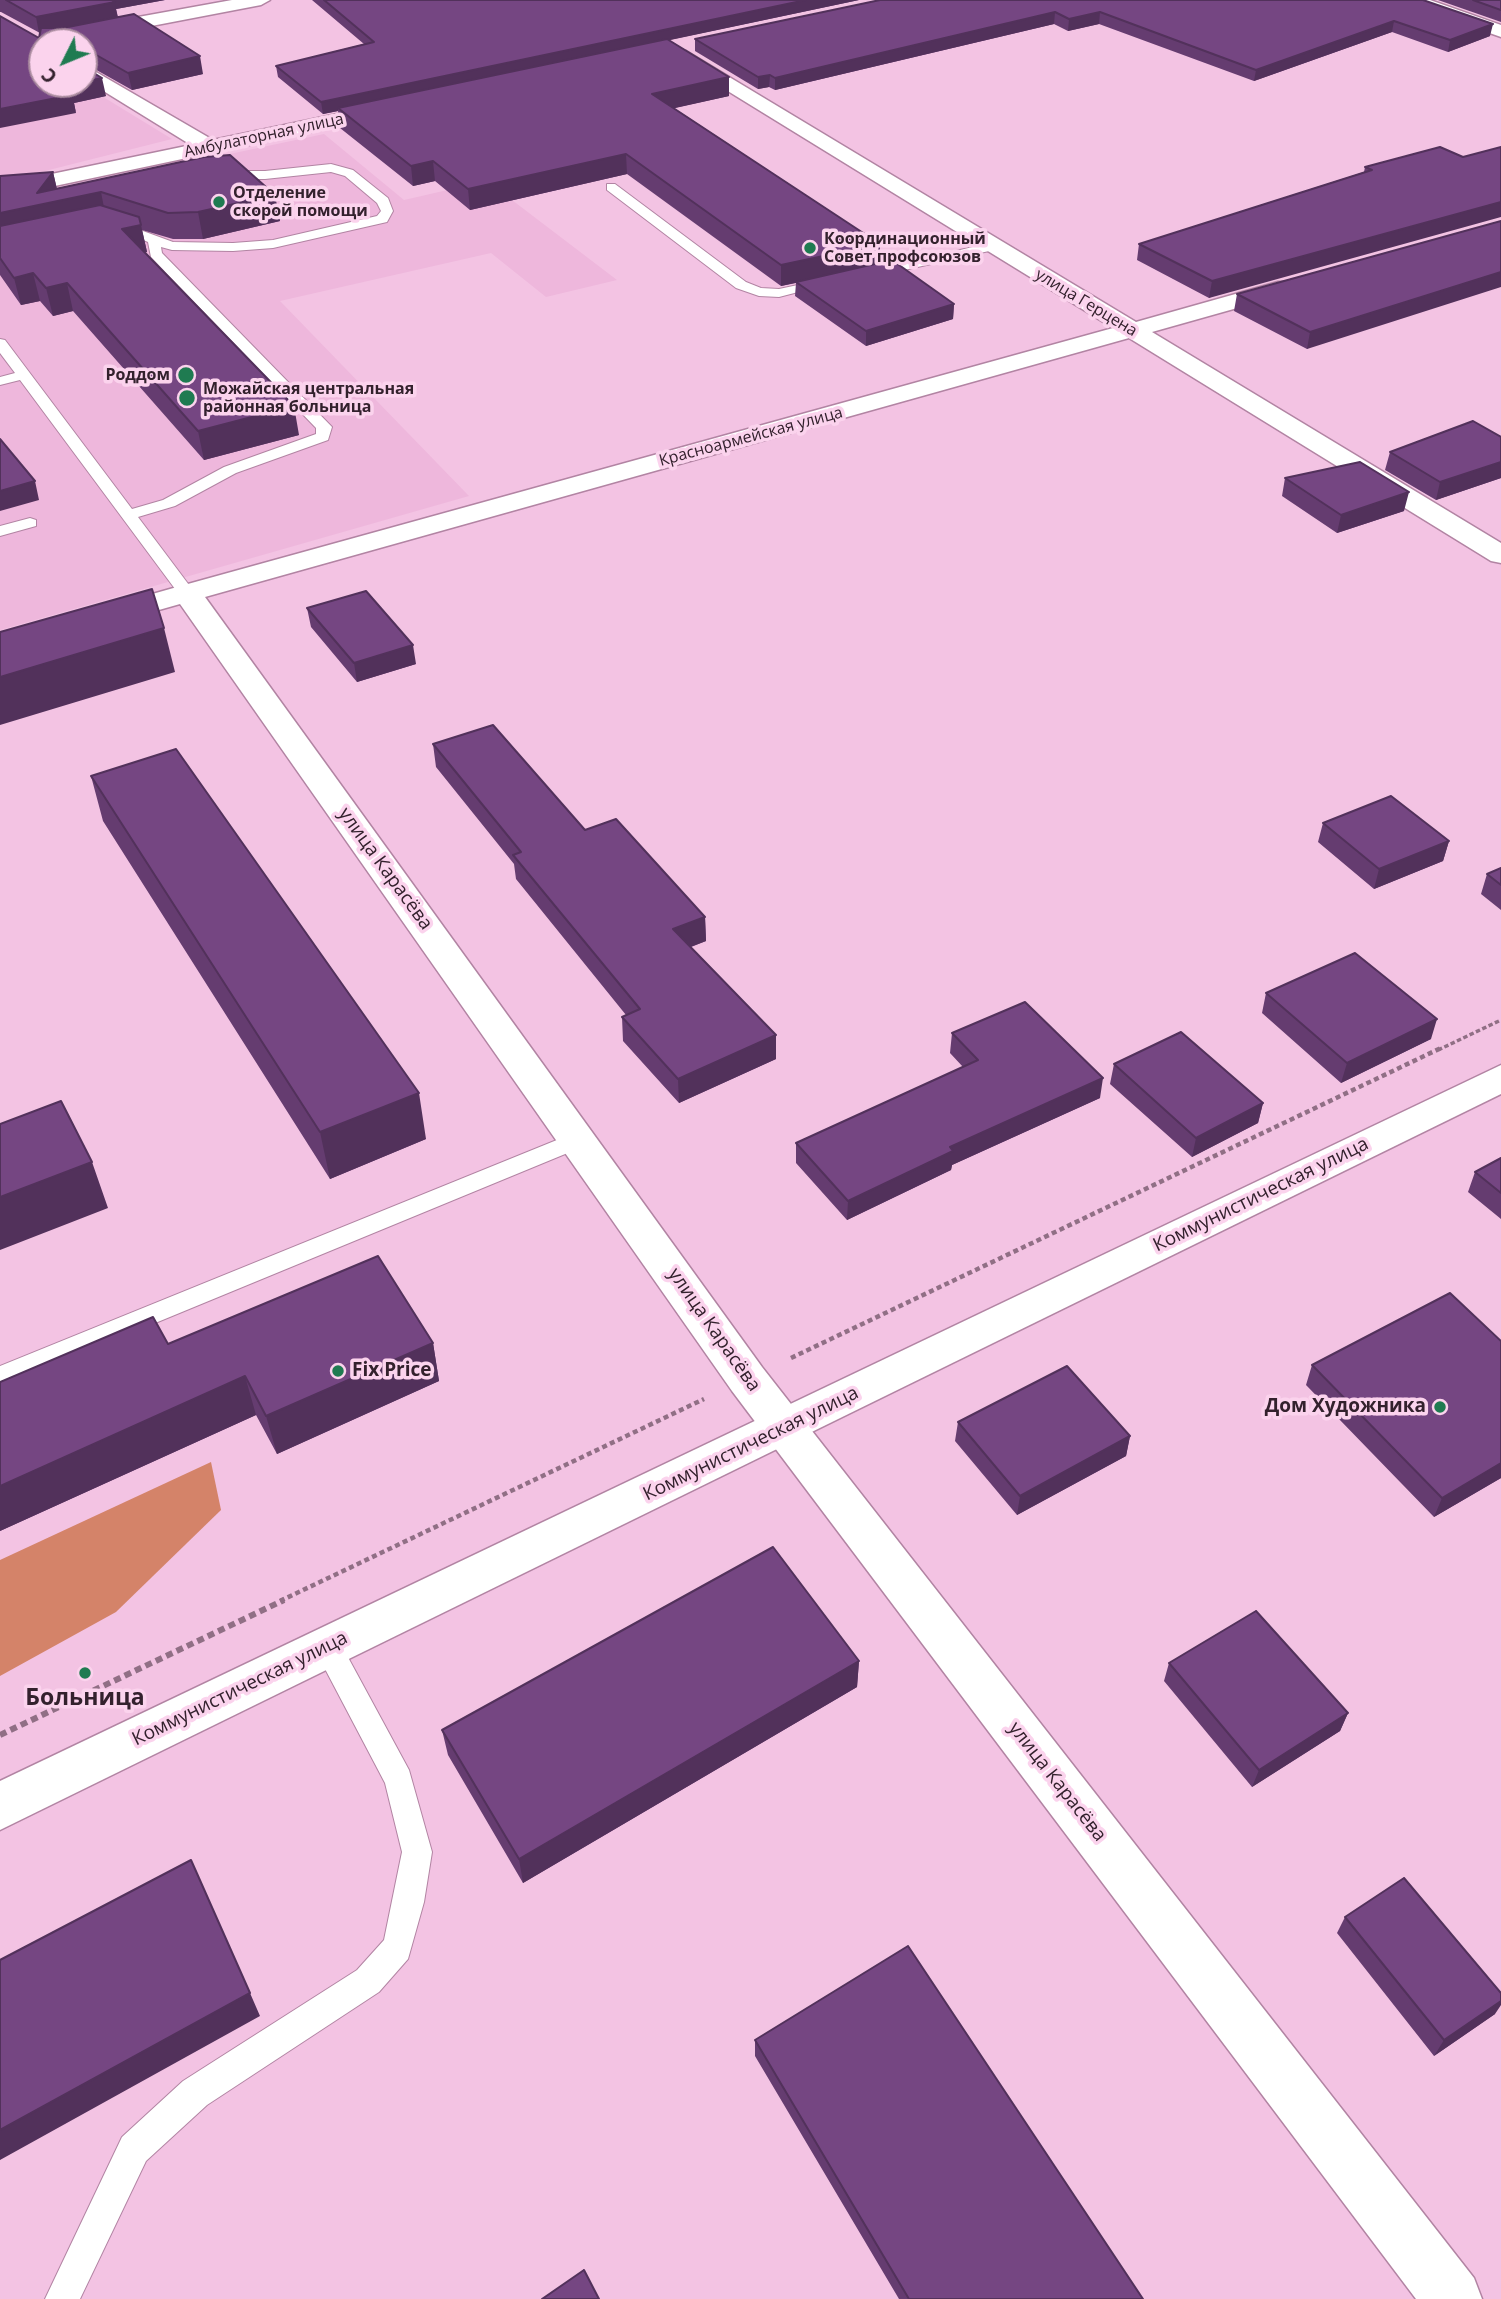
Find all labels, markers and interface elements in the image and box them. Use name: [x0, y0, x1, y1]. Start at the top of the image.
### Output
north arrow: [28, 28, 98, 98]
text: С: [35, 63, 63, 89]
street label: Амбулаторная улица: [182, 110, 346, 162]
place label: Отделение скорой помощи: [233, 183, 368, 221]
marker: Отделение скорой помощи: [211, 194, 227, 210]
place label: Координационный Совет профсоюзов: [824, 229, 986, 267]
marker: Координационный Совет профсоюзов: [802, 240, 818, 256]
street label: улица Герцена: [1032, 265, 1140, 341]
place label: Роддом: [105, 365, 170, 385]
marker: Роддом: [176, 365, 196, 385]
place label: Можайская центральная районная больница: [203, 379, 414, 417]
marker: Можайская центральная районная больница: [177, 388, 197, 408]
street label: Красноармейская улица: [657, 403, 845, 471]
street label: улица Карасёва: [333, 803, 437, 935]
street label: Коммунистическая улица: [1150, 1133, 1372, 1257]
street label: улица Карасёва: [663, 1264, 765, 1396]
place label: Fix Price: [352, 1360, 431, 1382]
marker: Fix Price: [330, 1363, 346, 1379]
street label: Коммунистическая улица: [640, 1382, 862, 1506]
place label: Дом Художника: [1265, 1396, 1426, 1418]
marker: Дом Художника: [1432, 1399, 1448, 1415]
street label: Коммунистическая улица: [129, 1627, 351, 1751]
marker: Больница: [77, 1665, 93, 1681]
place label: Больница: [25, 1684, 145, 1712]
street label: улица Карасёва: [1003, 1718, 1111, 1846]

